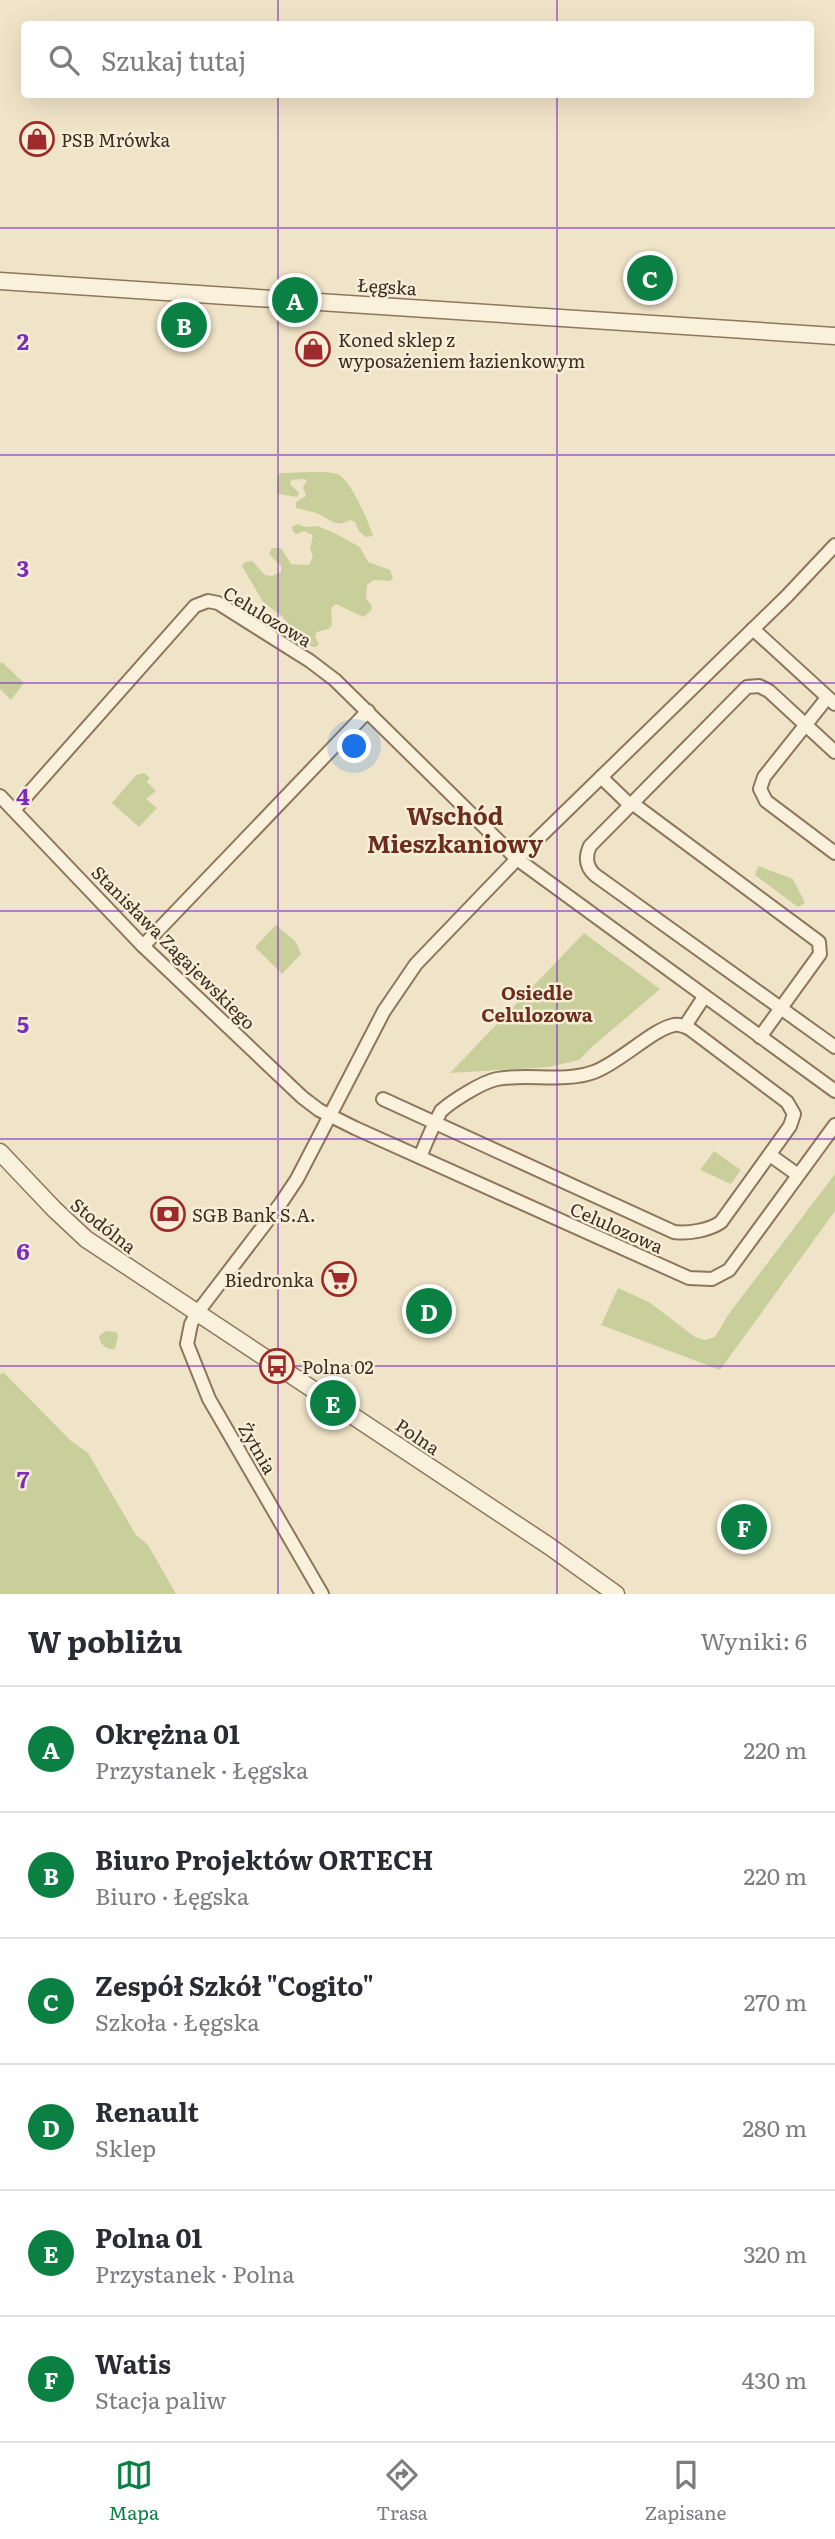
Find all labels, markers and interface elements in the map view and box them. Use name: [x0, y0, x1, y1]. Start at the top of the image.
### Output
search box: [21, 21, 814, 98]
text: Szukaj tutaj: [101, 40, 246, 79]
icon: search: [45, 41, 83, 79]
shop icon: PSB Mrówka: [18, 120, 56, 158]
place label: PSB Mrówka: [61, 126, 170, 153]
pin: C: [627, 252, 673, 304]
street label: Łęgska: [356, 270, 418, 302]
pin: A: [272, 274, 318, 326]
pin: B: [161, 299, 207, 351]
text: 2: [17, 323, 29, 357]
place label: Koned sklep z wyposażeniem łazienkowym: [338, 326, 585, 374]
shop icon: Koned sklep z wyposażeniem łazienkowym: [294, 330, 332, 368]
text: 3: [17, 550, 29, 584]
street label: Celulozowa: [219, 579, 318, 653]
your location: [337, 729, 371, 763]
text: 4: [16, 778, 30, 812]
district label: Wschód Mieszkaniowy: [367, 797, 543, 860]
street label: Stanisława Zagajewskiego: [86, 859, 262, 1035]
district label: Osiedle Celulozowa: [481, 978, 593, 1028]
text: 5: [17, 1006, 29, 1040]
street label: Stodólna: [65, 1191, 143, 1260]
street label: Celulozowa: [566, 1194, 668, 1260]
bank icon: SGB Bank S.A.: [149, 1195, 187, 1233]
place label: SGB Bank S.A.: [192, 1201, 316, 1228]
text: 6: [16, 1233, 30, 1267]
supermarket icon: Biedronka: [320, 1260, 358, 1298]
place label: Biedronka: [225, 1266, 314, 1293]
pin: D: [406, 1285, 452, 1337]
bus stop icon: Polna 02: [258, 1347, 296, 1385]
place label: Polna 02: [302, 1353, 374, 1380]
pin: E: [310, 1377, 356, 1429]
street label: Polna: [390, 1411, 446, 1461]
street label: Żytnia: [232, 1417, 284, 1479]
text: 7: [17, 1461, 30, 1495]
pin: F: [721, 1501, 767, 1553]
text: W pobliżu: [28, 1618, 183, 1662]
text: Wyniki: 6: [700, 1623, 807, 1657]
text: Okrężna 01: [95, 1713, 240, 1752]
text: A: [42, 1732, 60, 1766]
text: 220 m: [743, 1732, 807, 1766]
text: Przystanek · Łęgska: [95, 1752, 308, 1786]
text: Biuro Projektów ORTECH: [95, 1839, 433, 1878]
text: B: [43, 1858, 59, 1892]
text: 220 m: [743, 1858, 807, 1892]
text: Biuro · Łęgska: [95, 1878, 249, 1912]
text: Zespół Szkół "Cogito": [95, 1965, 374, 2004]
text: C: [43, 1984, 59, 2018]
text: 270 m: [744, 1984, 807, 2018]
text: Szkoła · Łęgska: [95, 2004, 260, 2038]
text: Renault: [95, 2091, 199, 2130]
text: D: [42, 2110, 60, 2144]
text: 280 m: [742, 2110, 807, 2144]
text: Sklep: [95, 2130, 156, 2164]
text: Polna 01: [95, 2217, 202, 2256]
text: E: [43, 2236, 59, 2270]
text: 320 m: [743, 2236, 807, 2270]
text: Przystanek · Polna: [95, 2256, 295, 2290]
text: Watis: [95, 2343, 171, 2382]
text: F: [44, 2362, 58, 2396]
text: 430 m: [742, 2362, 807, 2396]
text: Stacja paliw: [95, 2382, 226, 2416]
tab: Mapa: [109, 2456, 159, 2526]
tab: Trasa: [376, 2456, 428, 2526]
tab: Zapisane: [645, 2456, 726, 2526]

